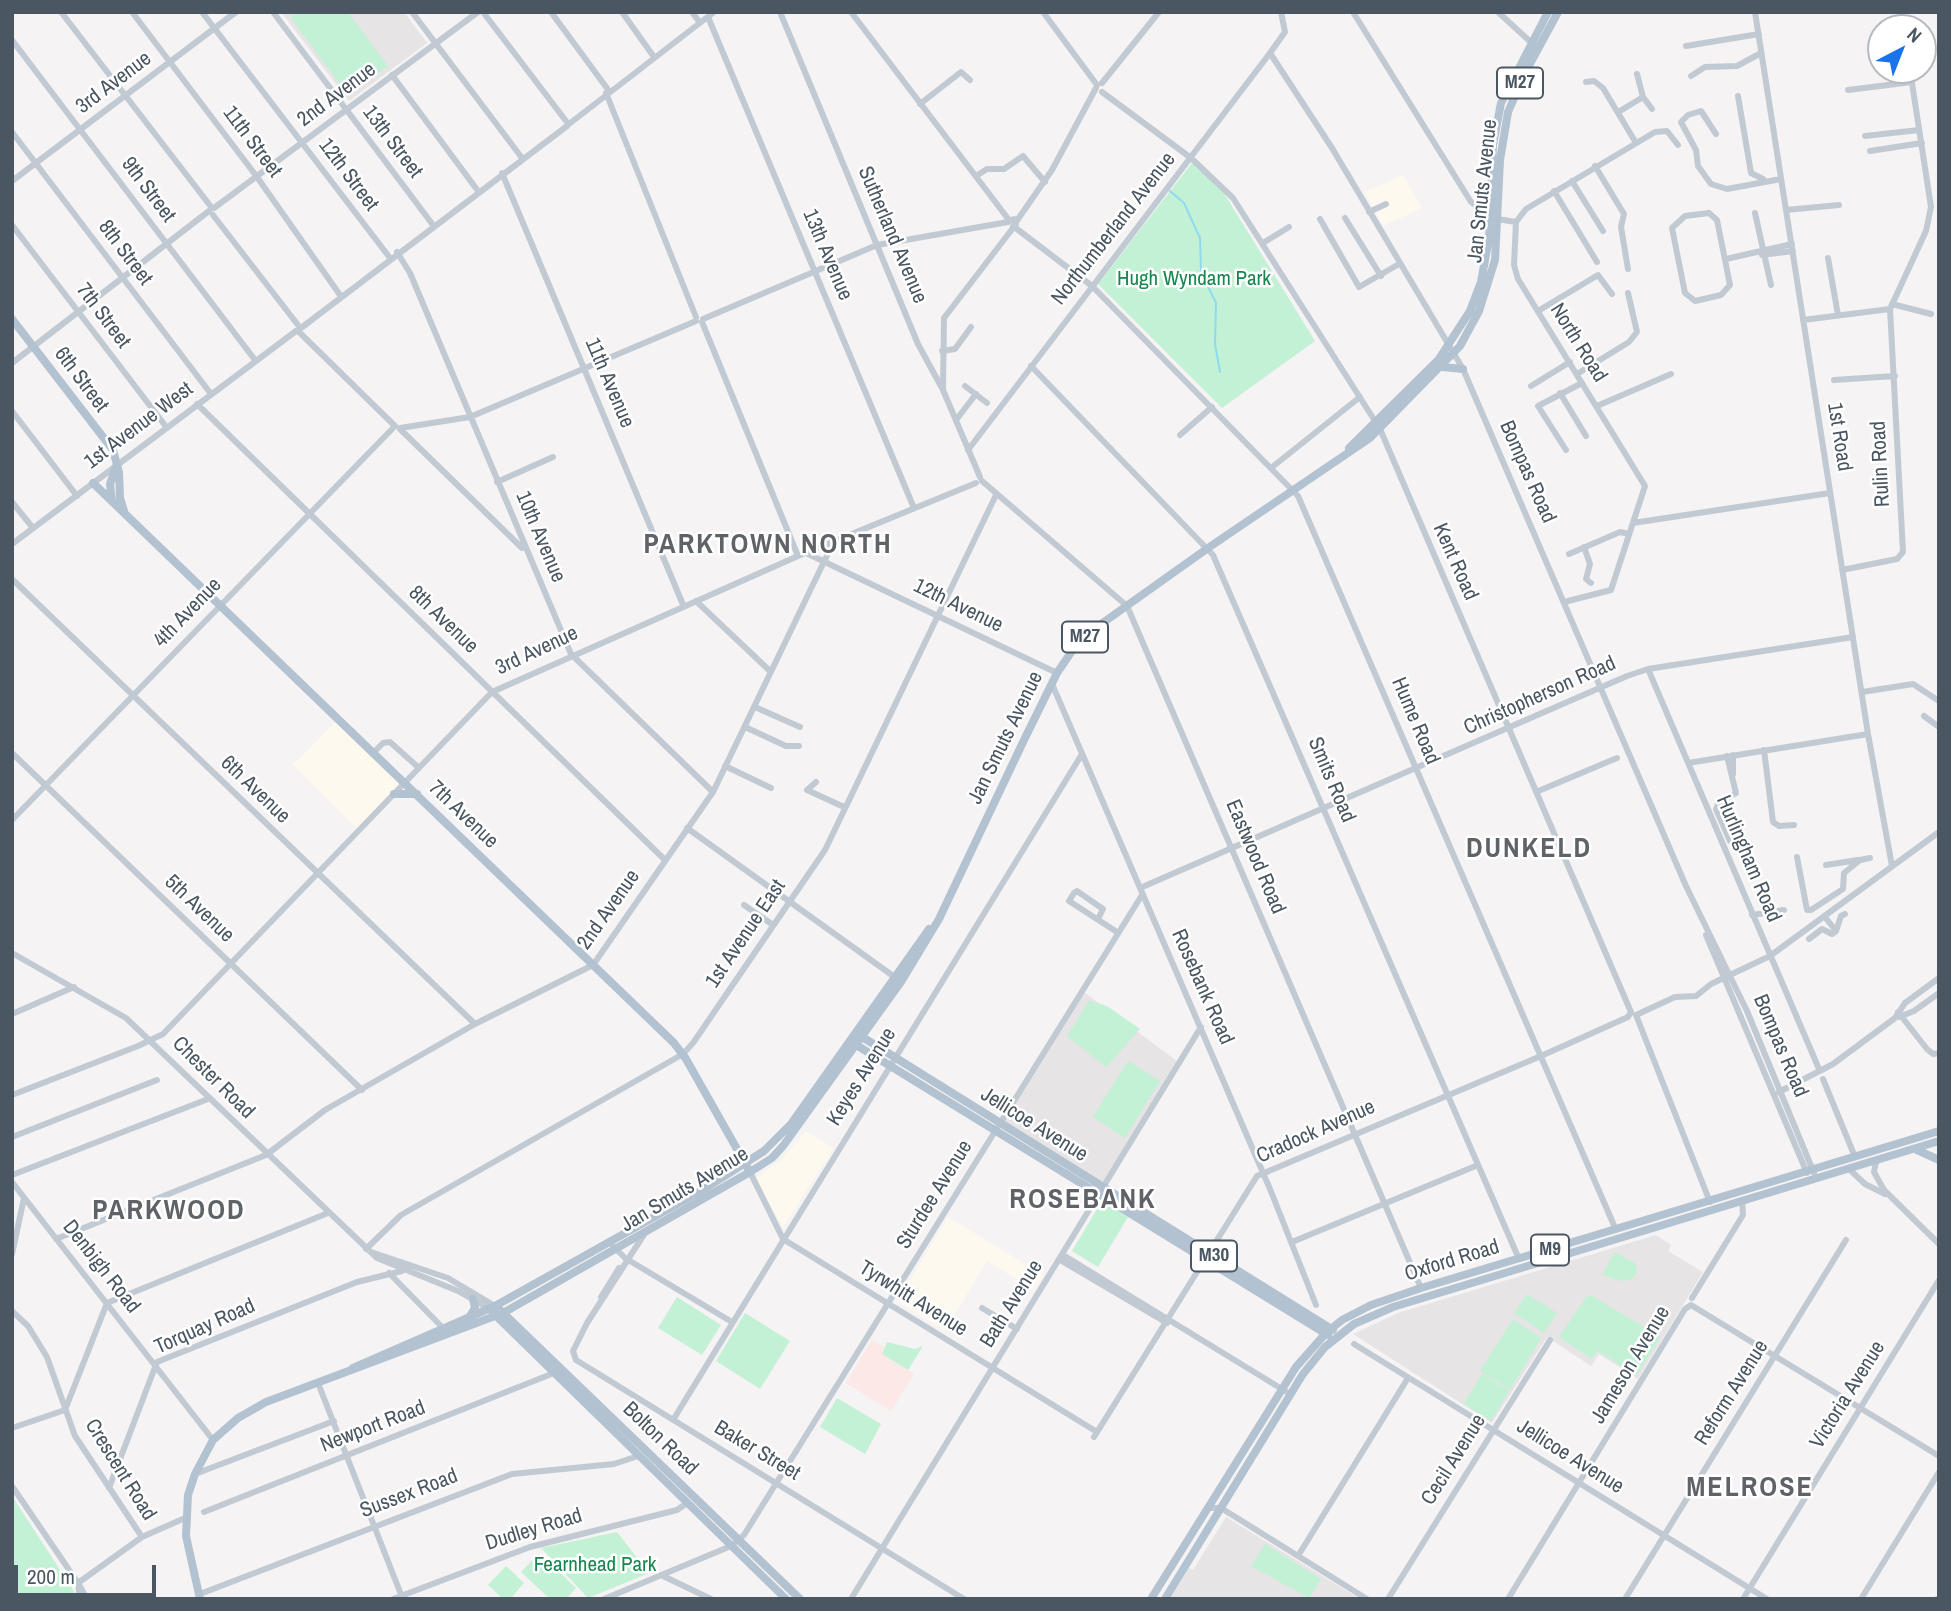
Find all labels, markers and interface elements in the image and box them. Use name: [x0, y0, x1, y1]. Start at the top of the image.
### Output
north arrow: [1867, 14, 1937, 84]
text: N: [1902, 21, 1928, 48]
street label: 3rd Avenue: [71, 47, 157, 119]
street label: 2nd Avenue: [293, 57, 381, 133]
road number: M27: [1497, 68, 1543, 99]
street label: 11th Street: [217, 101, 287, 183]
street label: 13th Street: [357, 101, 427, 183]
street label: Jan Smuts Avenue: [1463, 118, 1503, 264]
street label: 12th Street: [313, 134, 383, 216]
street label: Northumberland Avenue: [1047, 148, 1181, 310]
street label: 9th Street: [115, 153, 181, 227]
street label: Sutherland Avenue: [852, 163, 932, 307]
street label: 13th Avenue: [797, 206, 857, 304]
street label: 8th Street: [92, 216, 158, 290]
park label: Hugh Wyndam Park: [1117, 266, 1271, 292]
street label: 7th Street: [70, 279, 136, 353]
street label: North Road: [1544, 299, 1612, 387]
street label: 11th Avenue: [579, 334, 639, 432]
street label: 6th Street: [48, 343, 114, 417]
street label: 1st Avenue West: [80, 377, 198, 475]
street label: 1st Road: [1821, 401, 1857, 473]
street label: Bompas Road: [1493, 417, 1561, 527]
street label: Rulin Road: [1866, 420, 1896, 508]
street label: 10th Avenue: [510, 488, 570, 586]
street label: Kent Road: [1427, 520, 1483, 604]
district label: PARKTOWN NORTH: [645, 528, 891, 562]
street label: 4th Avenue: [149, 573, 227, 653]
street label: 12th Avenue: [909, 574, 1007, 638]
street label: 8th Avenue: [403, 581, 483, 659]
street label: 3rd Avenue: [492, 621, 582, 681]
road number: M27: [1062, 622, 1108, 652]
street label: Christopherson Road: [1460, 651, 1620, 741]
street label: Jan Smuts Avenue: [963, 668, 1049, 808]
street label: Hume Road: [1385, 674, 1445, 768]
street label: Smits Road: [1302, 734, 1360, 826]
street label: 6th Avenue: [215, 751, 295, 829]
street label: 7th Avenue: [423, 776, 503, 854]
street label: Hurlingham Road: [1710, 792, 1786, 926]
street label: Eastwood Road: [1220, 796, 1290, 918]
district label: DUNKELD: [1467, 832, 1591, 866]
street label: 2nd Avenue: [572, 865, 646, 955]
street label: 5th Avenue: [159, 870, 239, 948]
street label: 1st Avenue East: [701, 875, 791, 993]
street label: Rosebank Road: [1165, 925, 1239, 1049]
street label: Bompas Road: [1747, 991, 1813, 1101]
street label: Keyes Avenue: [822, 1023, 902, 1131]
street label: Chester Road: [167, 1032, 259, 1124]
street label: Jellicoe Avenue: [976, 1082, 1092, 1168]
street label: Cradock Avenue: [1253, 1095, 1379, 1169]
street label: Sturdee Avenue: [892, 1136, 978, 1254]
street label: Jan Smuts Avenue: [617, 1142, 753, 1238]
district label: ROSEBANK: [1010, 1183, 1156, 1217]
district label: PARKWOOD: [93, 1194, 245, 1228]
street label: Denbigh Road: [57, 1215, 145, 1319]
road number: M9: [1531, 1234, 1569, 1266]
street label: Oxford Road: [1402, 1235, 1502, 1287]
road number: M30: [1191, 1240, 1237, 1272]
street label: Tyrwhitt Avenue: [854, 1256, 972, 1342]
street label: Bath Avenue: [975, 1256, 1049, 1352]
street label: Torquay Road: [151, 1294, 259, 1360]
street label: Jameson Avenue: [1586, 1302, 1676, 1428]
street label: Reform Avenue: [1690, 1336, 1774, 1450]
street label: Victoria Avenue: [1805, 1337, 1891, 1453]
street label: Newport Road: [317, 1396, 429, 1458]
street label: Bolton Road: [617, 1397, 703, 1481]
street label: Cecil Avenue: [1416, 1410, 1492, 1510]
street label: Jellicoe Avenue: [1512, 1414, 1628, 1500]
street label: Crescent Road: [79, 1415, 161, 1525]
street label: Baker Street: [709, 1416, 805, 1486]
street label: Sussex Road: [357, 1464, 461, 1524]
district label: MELROSE: [1687, 1471, 1813, 1505]
street label: Dudley Road: [483, 1503, 585, 1557]
scale bar: [18, 1552, 159, 1596]
park label: Fearnhead Park: [534, 1552, 656, 1578]
text: 200 m: [27, 1562, 75, 1591]

